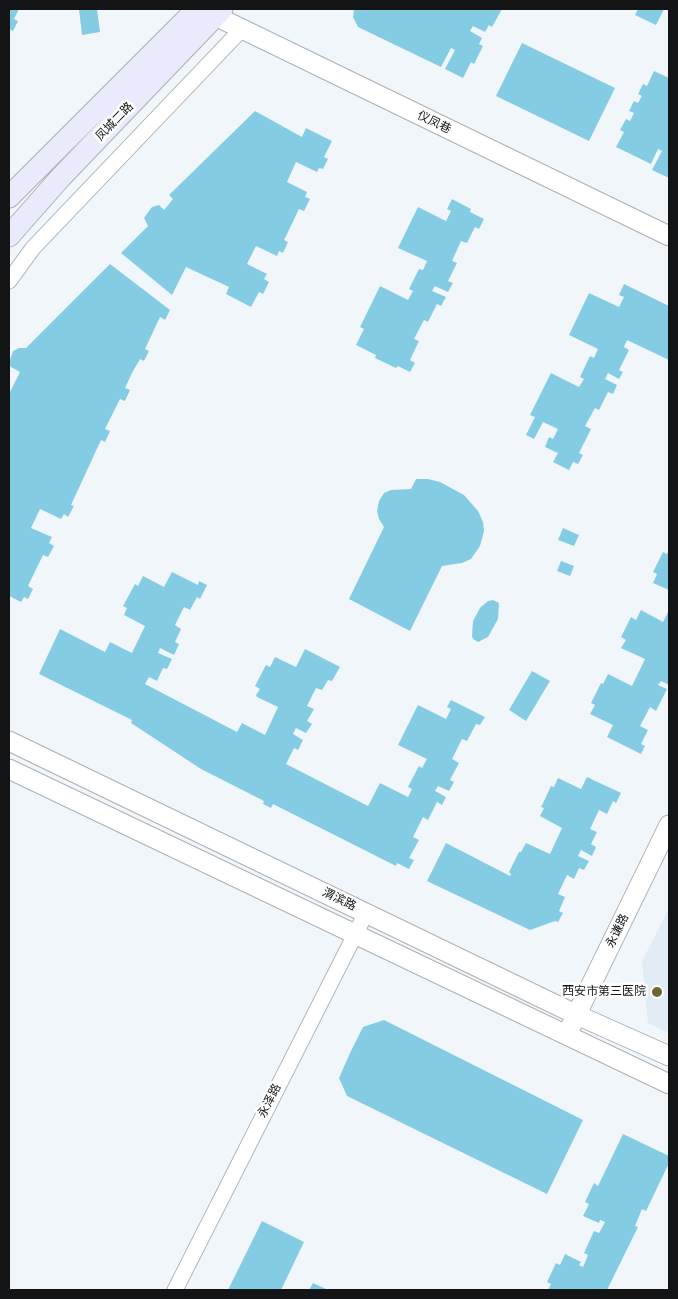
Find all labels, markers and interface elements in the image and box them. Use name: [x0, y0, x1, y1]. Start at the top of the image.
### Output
street label: 凤城二路: [93, 100, 137, 144]
street label: 仪凤巷: [415, 109, 453, 137]
street label: 渭滨路: [320, 886, 358, 914]
street label: 永谦路: [604, 912, 632, 950]
place label: 西安市第三医院: [562, 985, 646, 999]
marker: 西安市第三医院: [650, 985, 664, 999]
street label: 永泽路: [255, 1082, 285, 1120]

